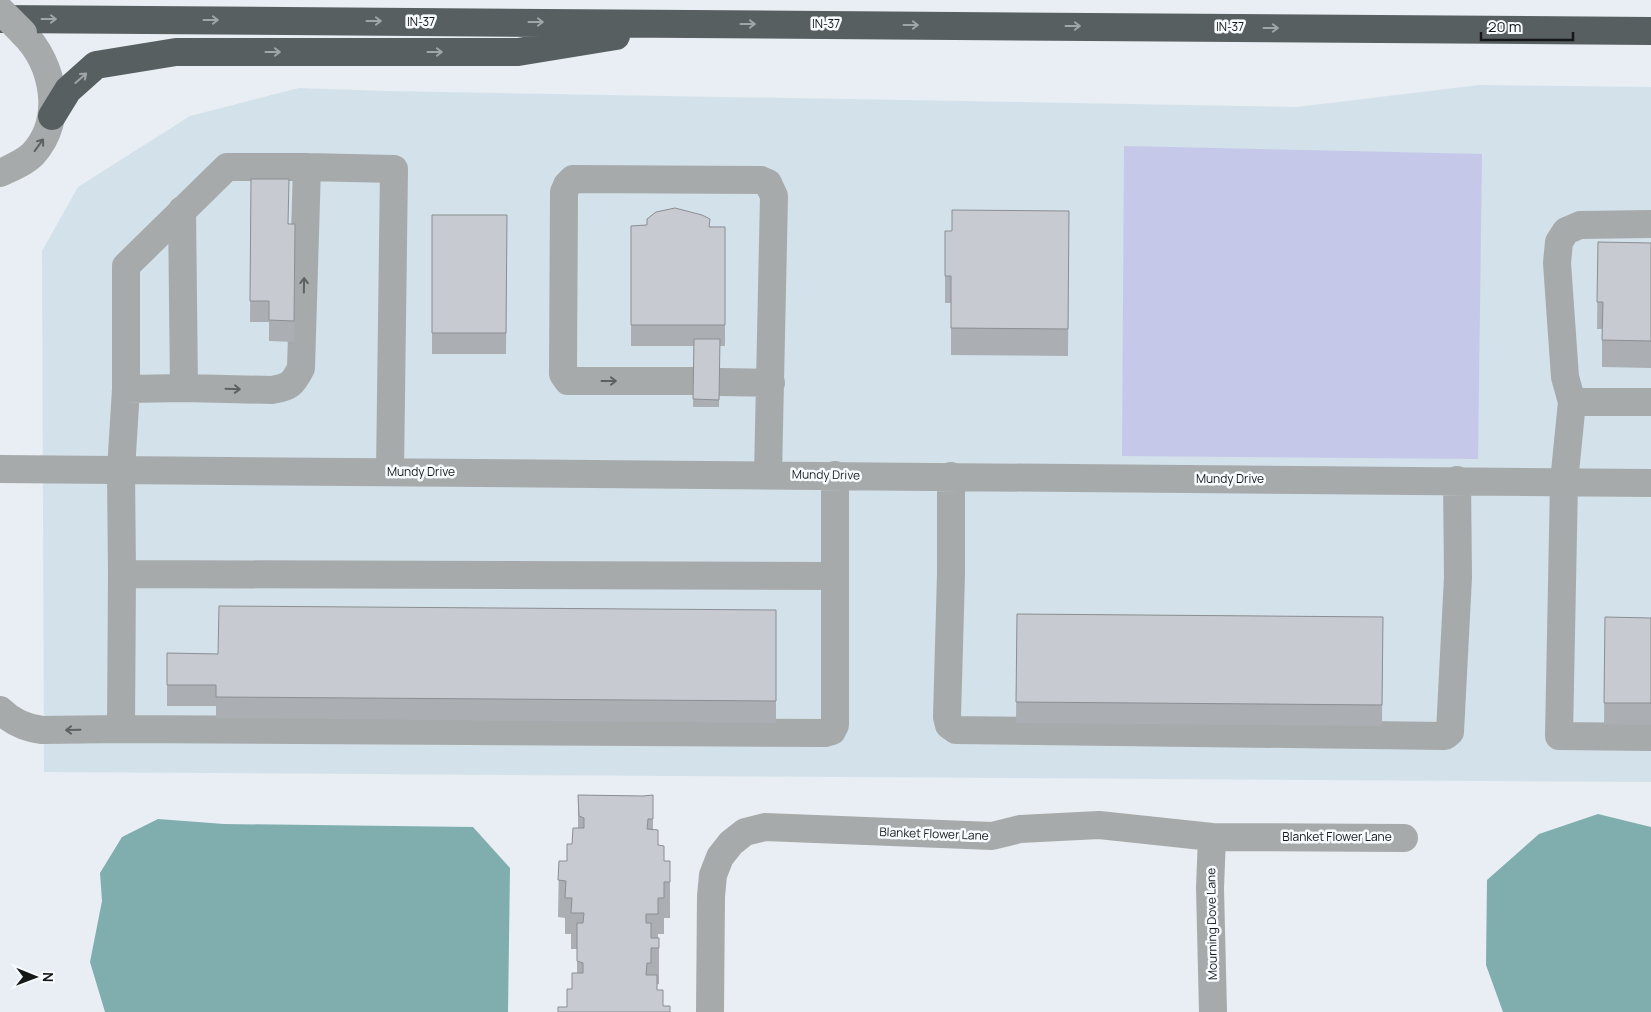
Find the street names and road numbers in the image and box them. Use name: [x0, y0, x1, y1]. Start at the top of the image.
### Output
street label: IN-37: [407, 13, 435, 30]
street label: IN-37: [812, 15, 840, 32]
street label: IN-37: [1216, 18, 1244, 35]
street label: Mundy Drive: [387, 463, 455, 480]
street label: Mundy Drive: [792, 465, 860, 484]
street label: Mundy Drive: [1196, 470, 1264, 487]
street label: Blanket Flower Lane: [879, 823, 989, 844]
street label: Blanket Flower Lane: [1282, 828, 1392, 845]
street label: Mourning Dove Lane: [1202, 868, 1221, 980]

